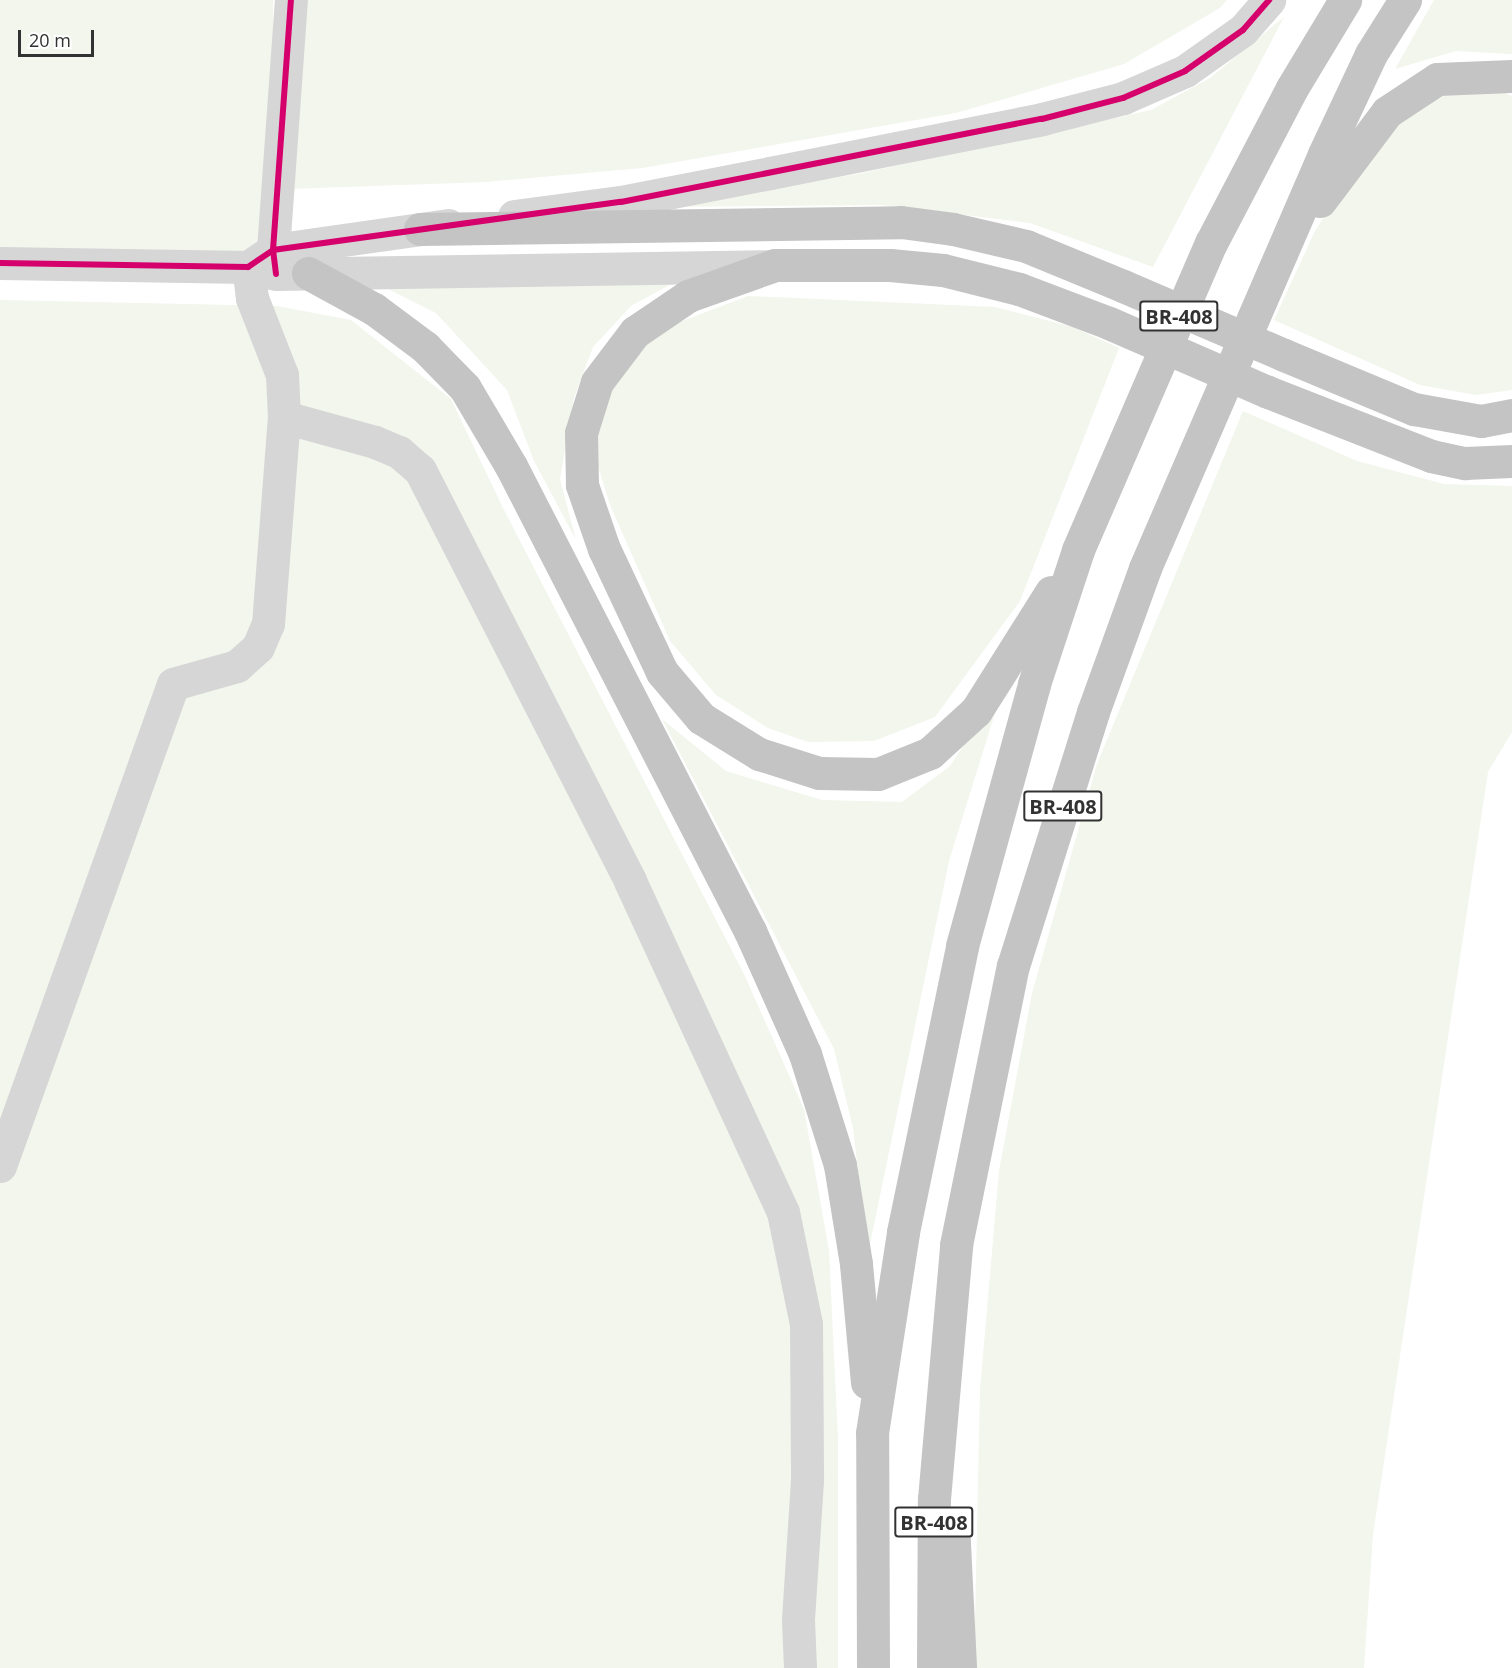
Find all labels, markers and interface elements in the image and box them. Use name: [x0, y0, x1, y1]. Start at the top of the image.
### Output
scale bar: [21, 18, 98, 56]
text: 20 m: [29, 28, 71, 52]
road number: BR-408: [1138, 299, 1220, 333]
road number: BR-408: [1022, 789, 1104, 823]
road number: BR-408: [894, 1505, 974, 1539]

